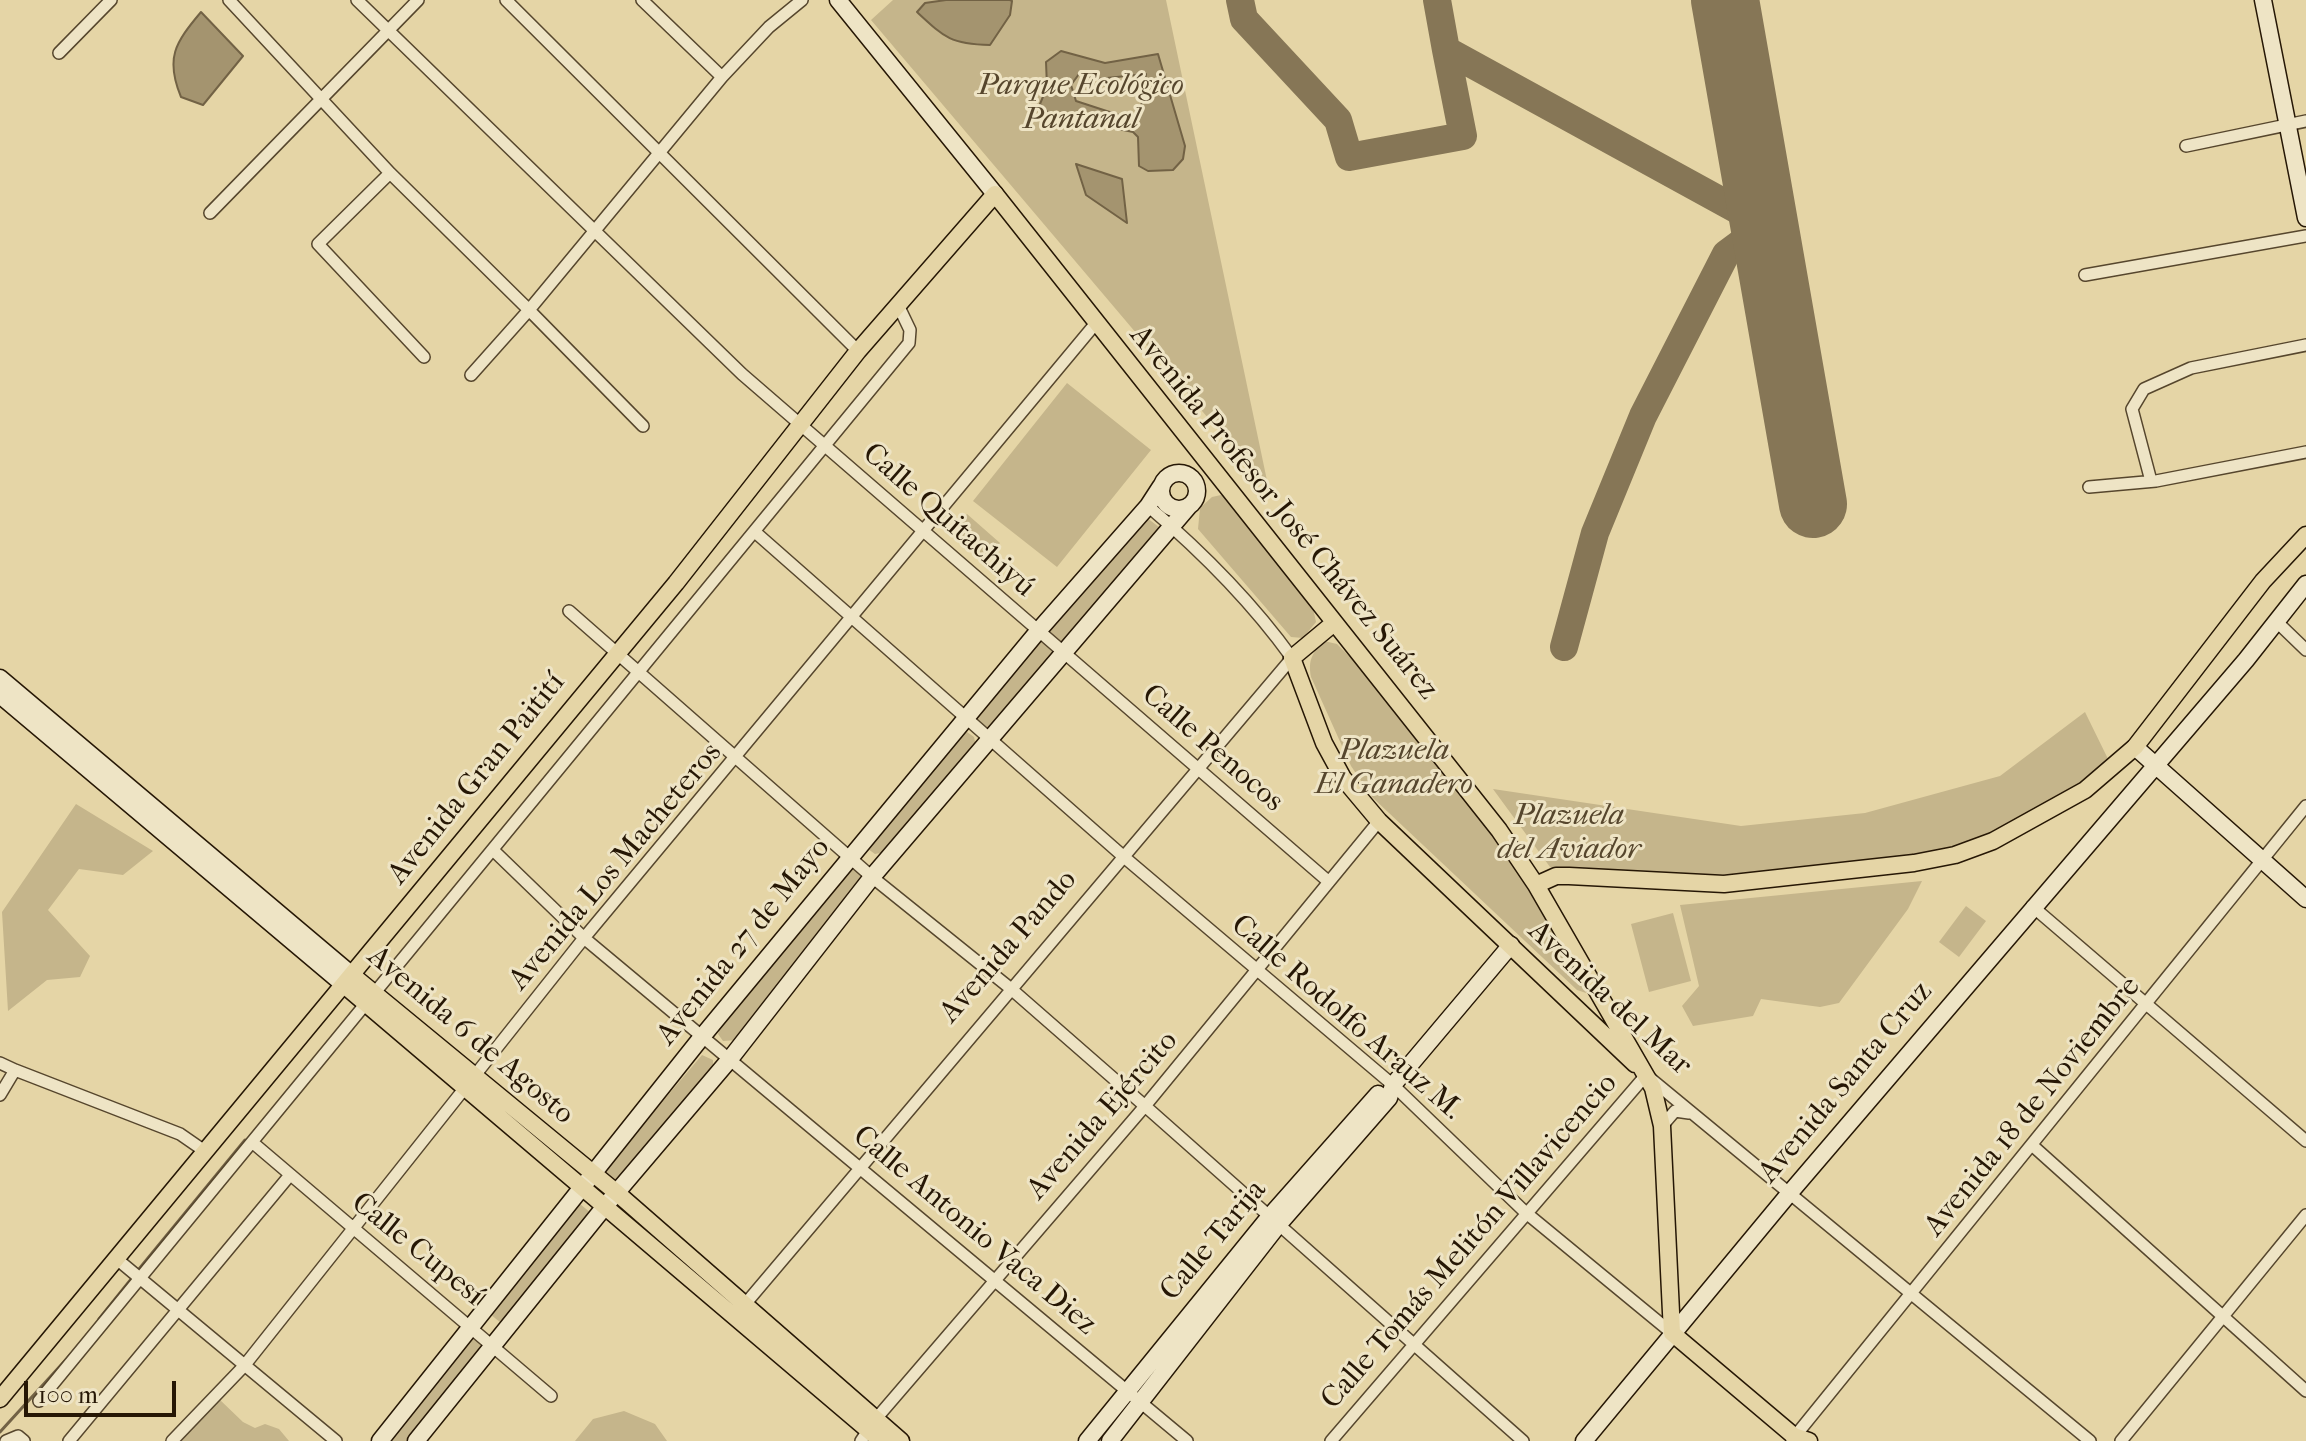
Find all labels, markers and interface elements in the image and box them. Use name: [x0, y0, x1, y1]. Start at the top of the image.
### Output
park label: Parque Ecológico Pantanal: [978, 69, 1184, 140]
street label: Avenida Profesor José Chávez Suárez: [1121, 319, 1445, 707]
street label: Calle Quitachiyú: [855, 436, 1041, 606]
street label: Avenida Gran Paitití: [381, 666, 573, 892]
street label: Calle Penocos: [1134, 678, 1290, 820]
park label: Plazuela El Ganadero: [1315, 734, 1473, 804]
street label: Avenida Los Macheteros: [502, 736, 730, 998]
park label: Plazuela del Aviador: [1497, 799, 1641, 870]
street label: Avenida 27 de Mayo: [649, 831, 839, 1053]
street label: Avenida Pando: [933, 863, 1085, 1031]
street label: Calle Rodolfo Arauz M.: [1223, 908, 1469, 1128]
street label: Avenida del Mar: [1520, 914, 1698, 1084]
street label: Avenida 6 de Agosto: [359, 939, 581, 1133]
street label: Avenida 18 de Noviembre: [1917, 970, 2149, 1244]
street label: Avenida Santa Cruz: [1751, 975, 1941, 1191]
street label: Avenida Ejército: [1020, 1024, 1186, 1208]
street label: Calle Tomás Melitón Villavicencio: [1314, 1067, 1626, 1417]
street label: Calle Antonio Vaca Diez: [845, 1119, 1103, 1343]
street label: Calle Tarija: [1153, 1173, 1275, 1309]
street label: Calle Cupesí: [344, 1186, 490, 1314]
scale bar: [28, 1365, 180, 1415]
text: 100 m: [38, 1381, 98, 1409]

